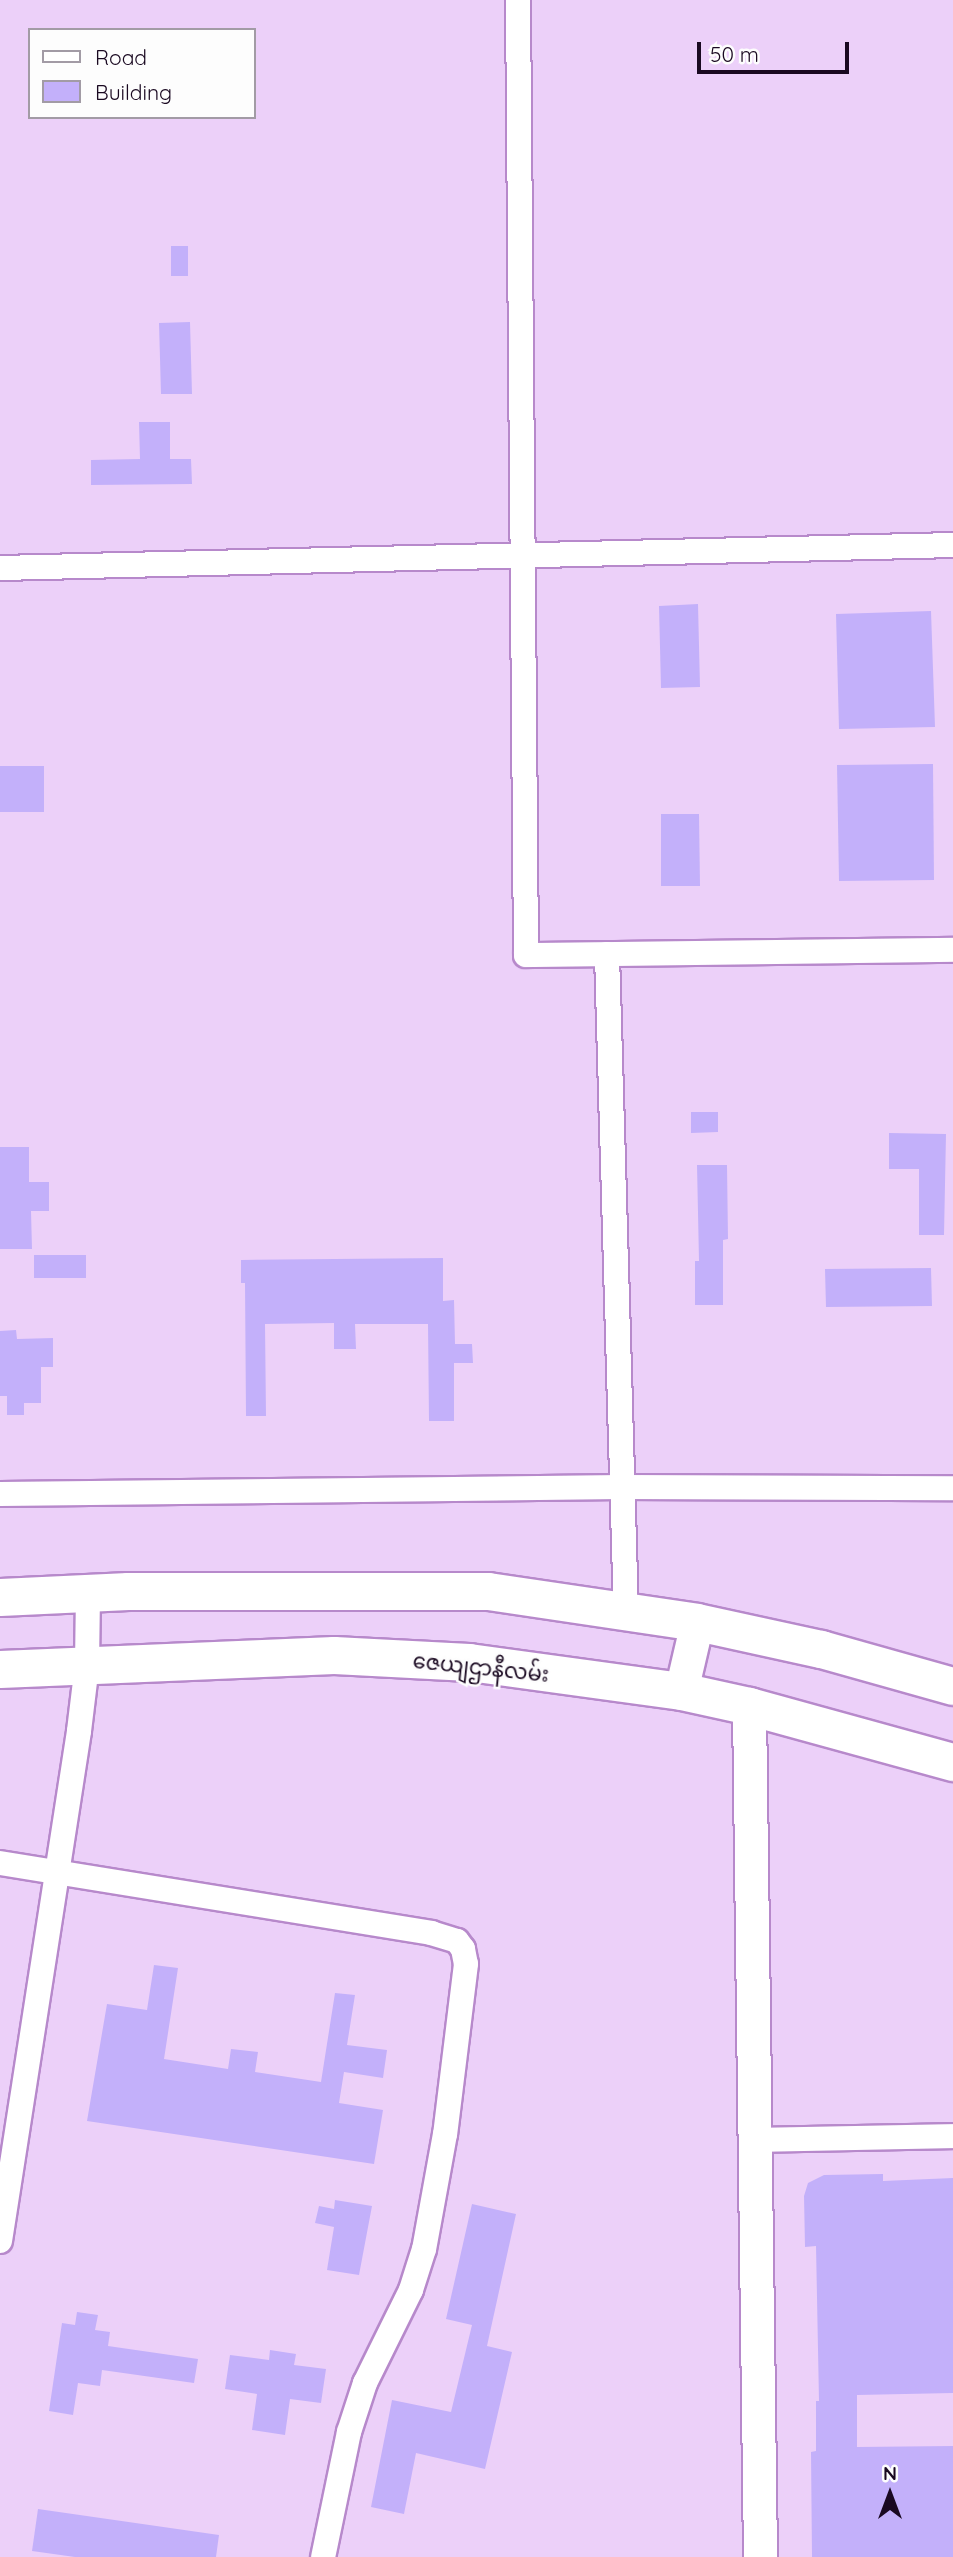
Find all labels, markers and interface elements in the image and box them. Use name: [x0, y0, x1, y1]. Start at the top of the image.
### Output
legend: [28, 28, 256, 119]
scale bar: [701, 28, 853, 72]
text: 50 m: [710, 41, 759, 67]
text: Road: [95, 44, 147, 70]
text: Building: [95, 79, 172, 105]
street label: ဇေယျဌာနီလမ်း: [412, 1647, 550, 1687]
north arrow: [855, 2459, 925, 2529]
text: N: [883, 2461, 897, 2485]

